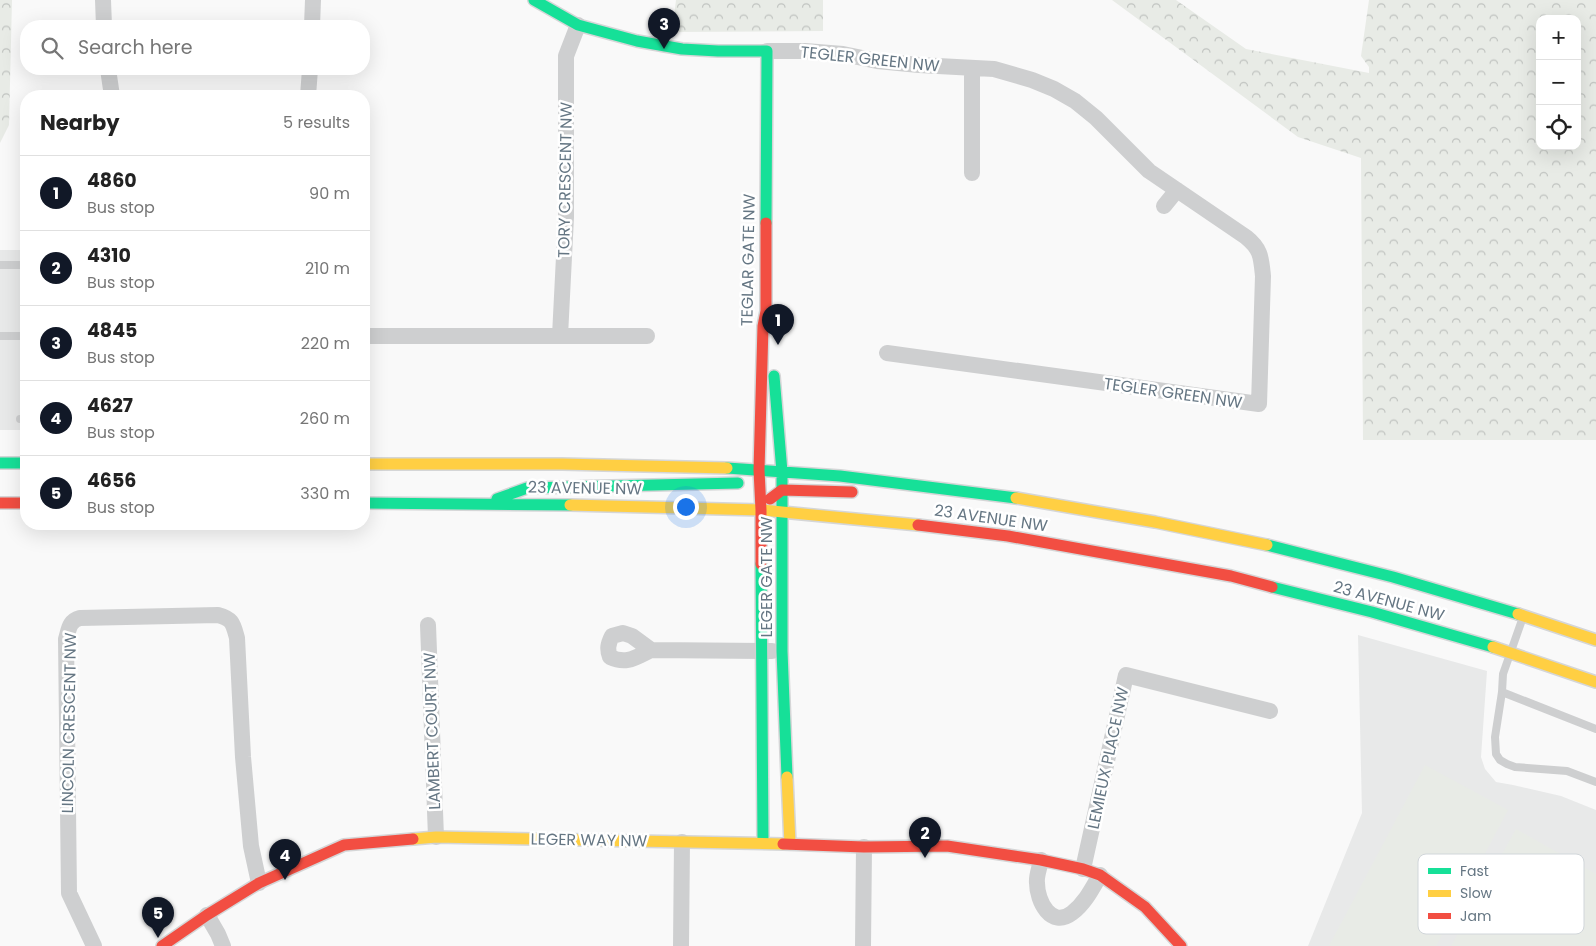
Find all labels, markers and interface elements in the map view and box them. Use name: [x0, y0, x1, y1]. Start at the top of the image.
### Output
pin: 3: [648, 8, 680, 49]
map controls: [1536, 15, 1581, 150]
button: +: [1536, 15, 1581, 60]
search box: [20, 20, 370, 75]
icon: search: [38, 34, 66, 62]
text: Search here: [78, 34, 192, 61]
street label: TEGLER GREEN NW: [799, 40, 941, 78]
button: −: [1536, 60, 1581, 105]
street label: TORY CRESCENT NW: [552, 102, 578, 258]
button: locate: [1536, 105, 1581, 150]
text: Nearby: [40, 108, 120, 137]
text: 5 results: [283, 111, 350, 134]
text: 4860: [87, 167, 137, 194]
text: 1: [53, 182, 59, 205]
text: 90 m: [309, 182, 350, 205]
street label: TEGLAR GATE NW: [735, 193, 761, 326]
text: Bus stop: [87, 196, 155, 219]
text: 4310: [87, 242, 131, 269]
text: 2: [51, 257, 61, 280]
text: 210 m: [305, 257, 350, 280]
text: Bus stop: [87, 271, 155, 294]
pin: 1: [762, 304, 794, 345]
text: 4845: [87, 317, 137, 344]
text: 3: [51, 332, 61, 355]
text: 220 m: [301, 332, 350, 355]
text: Bus stop: [87, 346, 155, 369]
street label: TEGLER GREEN NW: [1102, 372, 1244, 414]
text: 4627: [87, 392, 133, 419]
text: 4: [51, 407, 61, 430]
text: 260 m: [300, 407, 350, 430]
text: Bus stop: [87, 421, 155, 444]
text: 4656: [87, 467, 136, 494]
street label: 23 AVENUE NW: [528, 476, 643, 501]
text: 5: [51, 482, 61, 505]
text: 330 m: [300, 482, 350, 505]
your location: [673, 494, 699, 520]
text: Bus stop: [87, 496, 155, 519]
street label: 23 AVENUE NW: [933, 499, 1049, 537]
street label: LEGER GATE NW: [755, 516, 778, 638]
street label: 23 AVENUE NW: [1331, 575, 1447, 627]
street label: LINCOLN CRESCENT NW: [56, 632, 82, 814]
street label: LAMBERT COURT NW: [418, 652, 446, 810]
street label: LEMIEUX PLACE NW: [1082, 684, 1134, 831]
pin: 2: [909, 817, 941, 858]
street label: LEGER WAY NW: [530, 827, 648, 853]
pin: 4: [269, 839, 301, 880]
legend: [1418, 854, 1584, 934]
text: Fast: [1460, 861, 1489, 881]
text: Slow: [1460, 883, 1493, 903]
pin: 5: [142, 897, 174, 938]
text: Jam: [1460, 906, 1491, 926]

